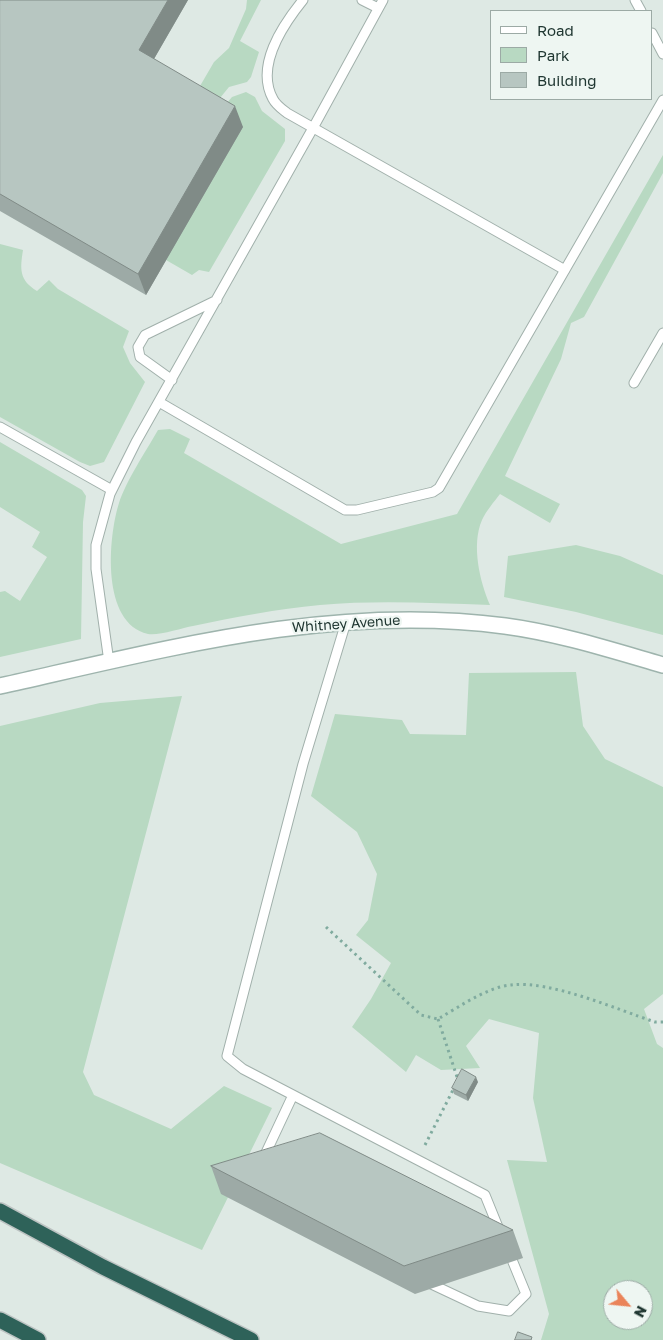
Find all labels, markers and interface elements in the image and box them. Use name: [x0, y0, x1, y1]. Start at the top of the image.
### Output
legend: [490, 10, 653, 100]
text: Road: [537, 21, 574, 39]
text: Park: [537, 46, 569, 64]
text: Building: [537, 71, 597, 89]
street label: Whitney Avenue: [291, 612, 401, 636]
north arrow: [603, 1280, 653, 1330]
text: N: [631, 1303, 651, 1320]

